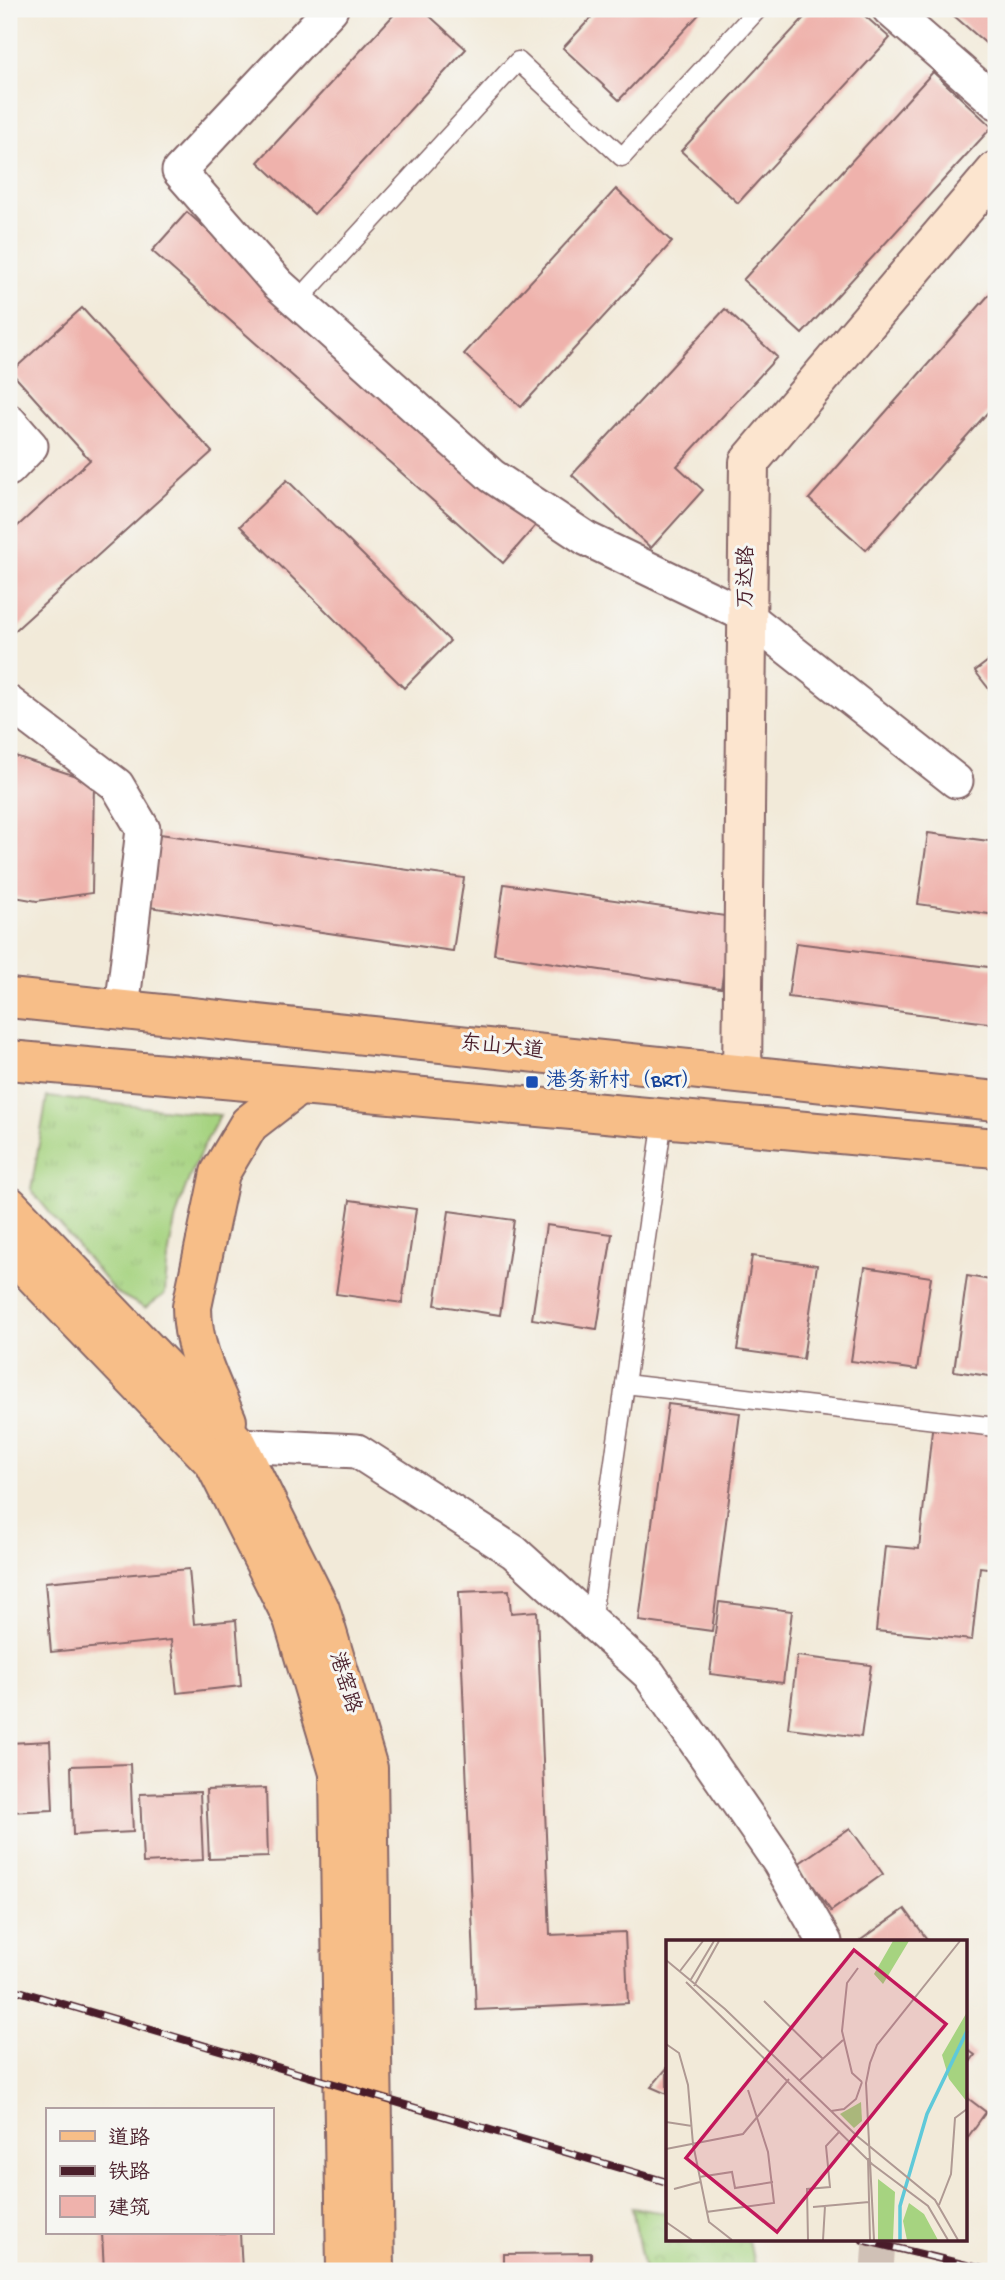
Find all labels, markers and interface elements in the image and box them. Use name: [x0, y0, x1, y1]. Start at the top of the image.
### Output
street label: 万达路: [733, 545, 761, 609]
street label: 东山大道: [459, 1030, 545, 1066]
place label: 港务新村（BRT）: [546, 1068, 702, 1095]
marker: 港务新村（BRT）: [524, 1074, 540, 1090]
street label: 港窑路: [322, 1649, 366, 1717]
inset map: [666, 1940, 967, 2242]
legend: [46, 2108, 273, 2234]
text: 道路: [108, 2126, 150, 2153]
text: 铁路: [108, 2160, 150, 2187]
text: 建筑: [108, 2197, 150, 2223]

